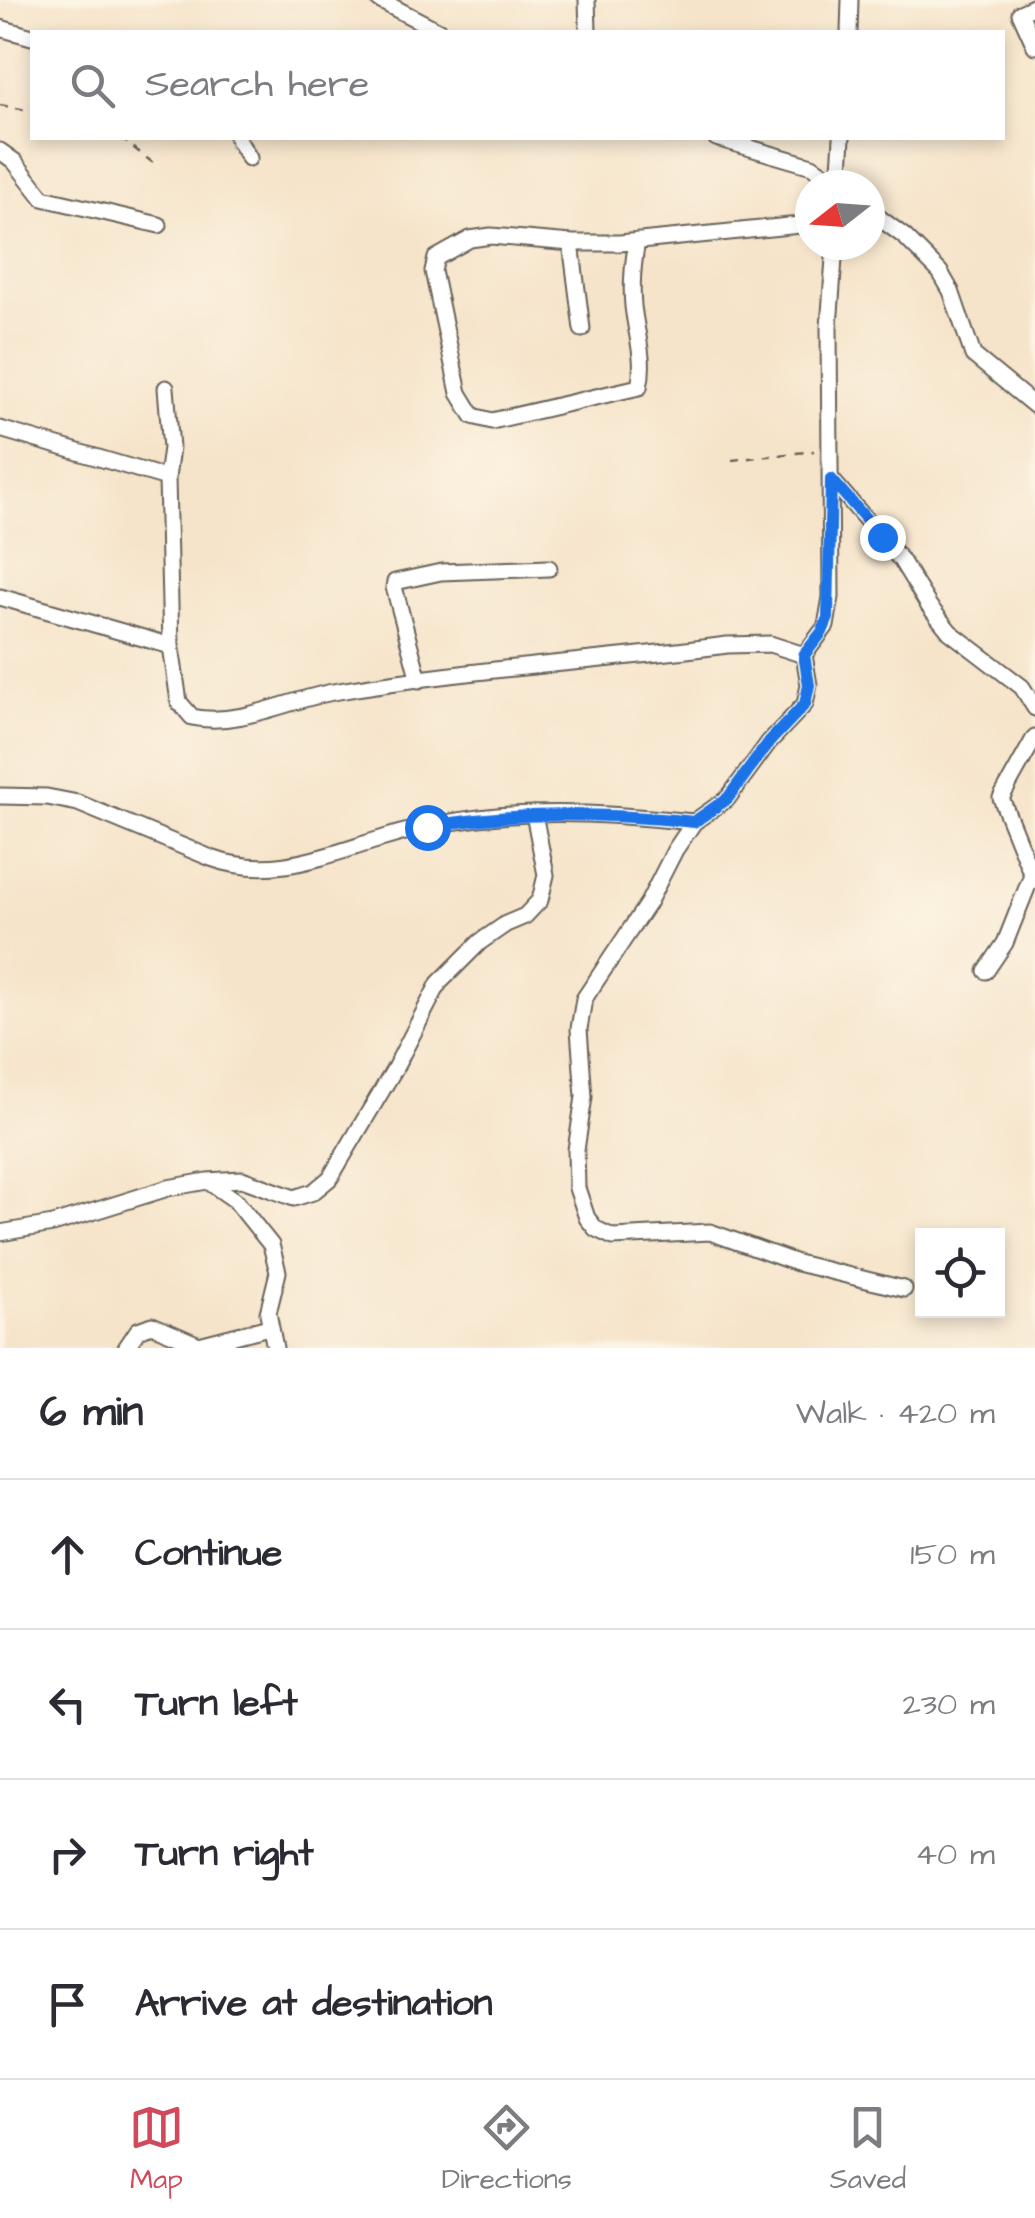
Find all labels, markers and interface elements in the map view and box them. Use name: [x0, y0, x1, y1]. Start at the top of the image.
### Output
search box: [30, 30, 1005, 140]
icon: search: [65, 58, 120, 113]
text: Search here: [145, 59, 369, 111]
north arrow: [795, 170, 885, 260]
route end: [860, 515, 906, 561]
route start: [405, 805, 451, 851]
map controls: [915, 1228, 1005, 1318]
button: locate: [915, 1228, 1005, 1318]
text: 6 min: [40, 1384, 143, 1442]
text: Walk · 420 m: [796, 1391, 995, 1436]
icon: ahead: [40, 1527, 95, 1582]
text: Continue: [135, 1528, 282, 1580]
text: 150 m: [910, 1532, 995, 1577]
icon: left: [40, 1677, 95, 1732]
text: Turn left: [135, 1678, 298, 1730]
text: 230 m: [903, 1682, 995, 1727]
icon: right: [40, 1827, 95, 1882]
text: Turn right: [135, 1828, 314, 1880]
text: 40 m: [915, 1832, 995, 1877]
icon: arrive: [40, 1977, 95, 2032]
text: Arrive at destination: [135, 1978, 492, 2030]
tab: Map: [129, 2100, 184, 2199]
tab: Directions: [442, 2100, 572, 2199]
tab: Saved: [830, 2100, 906, 2199]

